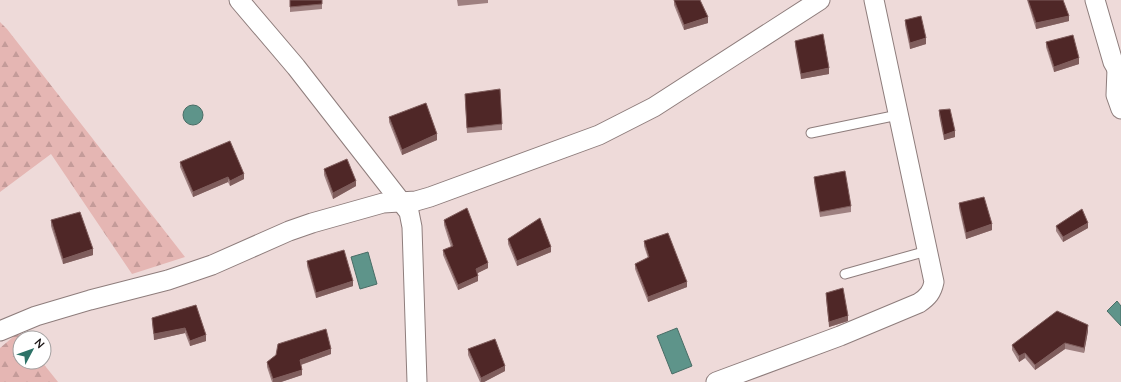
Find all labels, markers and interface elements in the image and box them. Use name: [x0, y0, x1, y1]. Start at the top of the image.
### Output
north arrow: [12, 330, 52, 370]
text: N: [32, 336, 48, 351]

